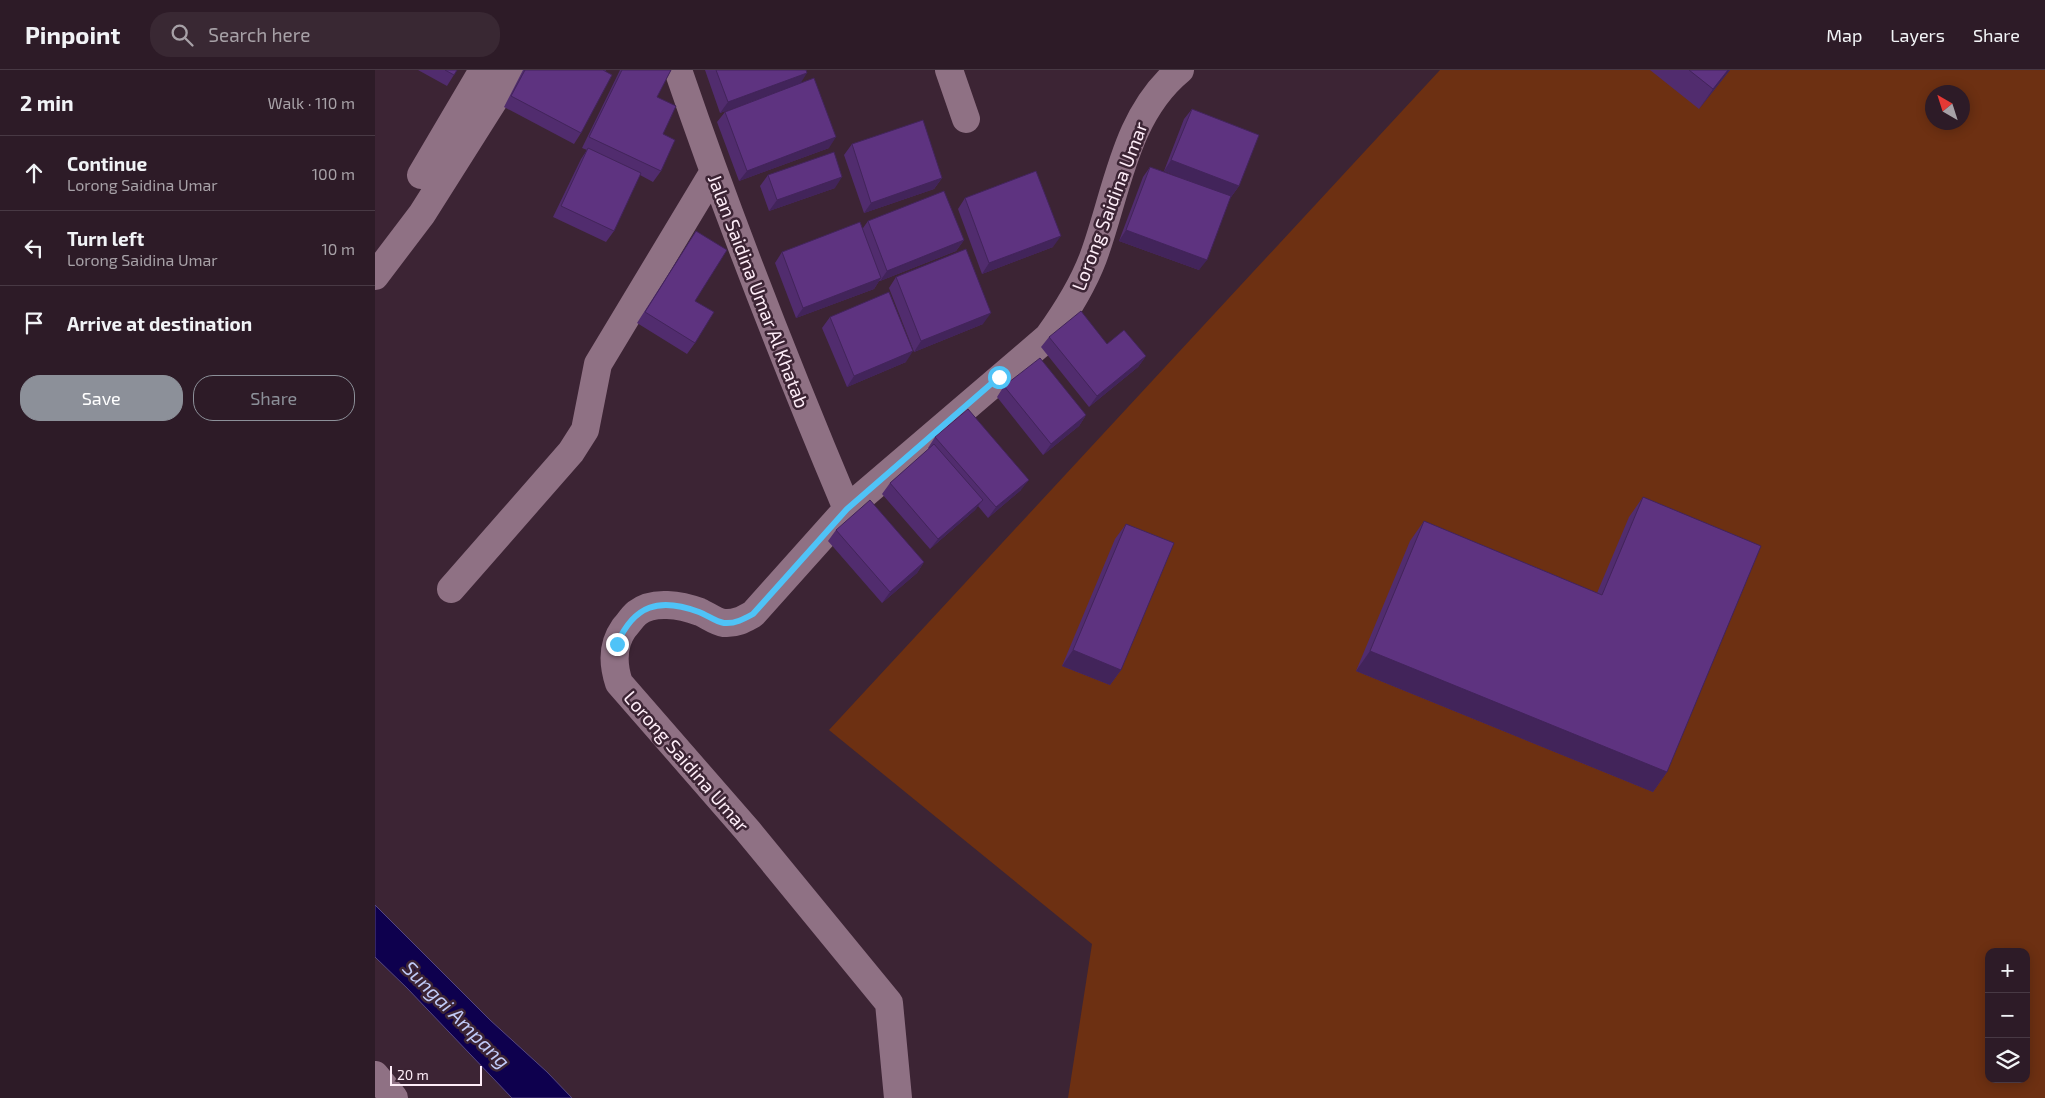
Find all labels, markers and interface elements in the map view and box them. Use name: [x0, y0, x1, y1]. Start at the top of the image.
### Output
search box: [150, 12, 500, 57]
text: Pinpoint: [25, 20, 120, 49]
icon: search: [168, 21, 196, 49]
text: Search here: [208, 23, 310, 46]
text: Map: [1826, 24, 1862, 46]
text: Layers: [1890, 24, 1945, 46]
text: Share: [1973, 24, 2020, 46]
north arrow: [1925, 85, 1970, 130]
text: 2 min: [20, 90, 74, 115]
text: Walk · 110 m: [268, 93, 355, 112]
street label: Lorong Saidina Umar: [1066, 118, 1152, 294]
text: Continue: [67, 152, 147, 175]
icon: ahead: [20, 159, 48, 187]
text: 100 m: [312, 164, 355, 183]
street label: Jalan Saidina Umar Al Khatab: [704, 171, 814, 411]
text: Lorong Saidina Umar: [67, 175, 218, 194]
text: Turn left: [67, 227, 144, 250]
icon: left: [20, 234, 48, 262]
text: 10 m: [321, 239, 355, 258]
text: Lorong Saidina Umar: [67, 250, 218, 269]
icon: arrive: [20, 309, 48, 337]
text: Arrive at destination: [67, 312, 252, 335]
route start: [988, 366, 1011, 389]
button: Save: [20, 375, 183, 421]
button: Share: [193, 375, 355, 421]
route end: [606, 633, 629, 656]
street label: Lorong Saidina Umar: [620, 686, 755, 836]
map controls: [1985, 948, 2030, 1083]
button: +: [1985, 948, 2030, 993]
water label: Sungai Ampang: [398, 955, 516, 1073]
button: −: [1985, 993, 2030, 1038]
button: layers: [1985, 1038, 2030, 1083]
scale bar: [390, 1063, 483, 1086]
text: 20 m: [397, 1066, 429, 1083]

